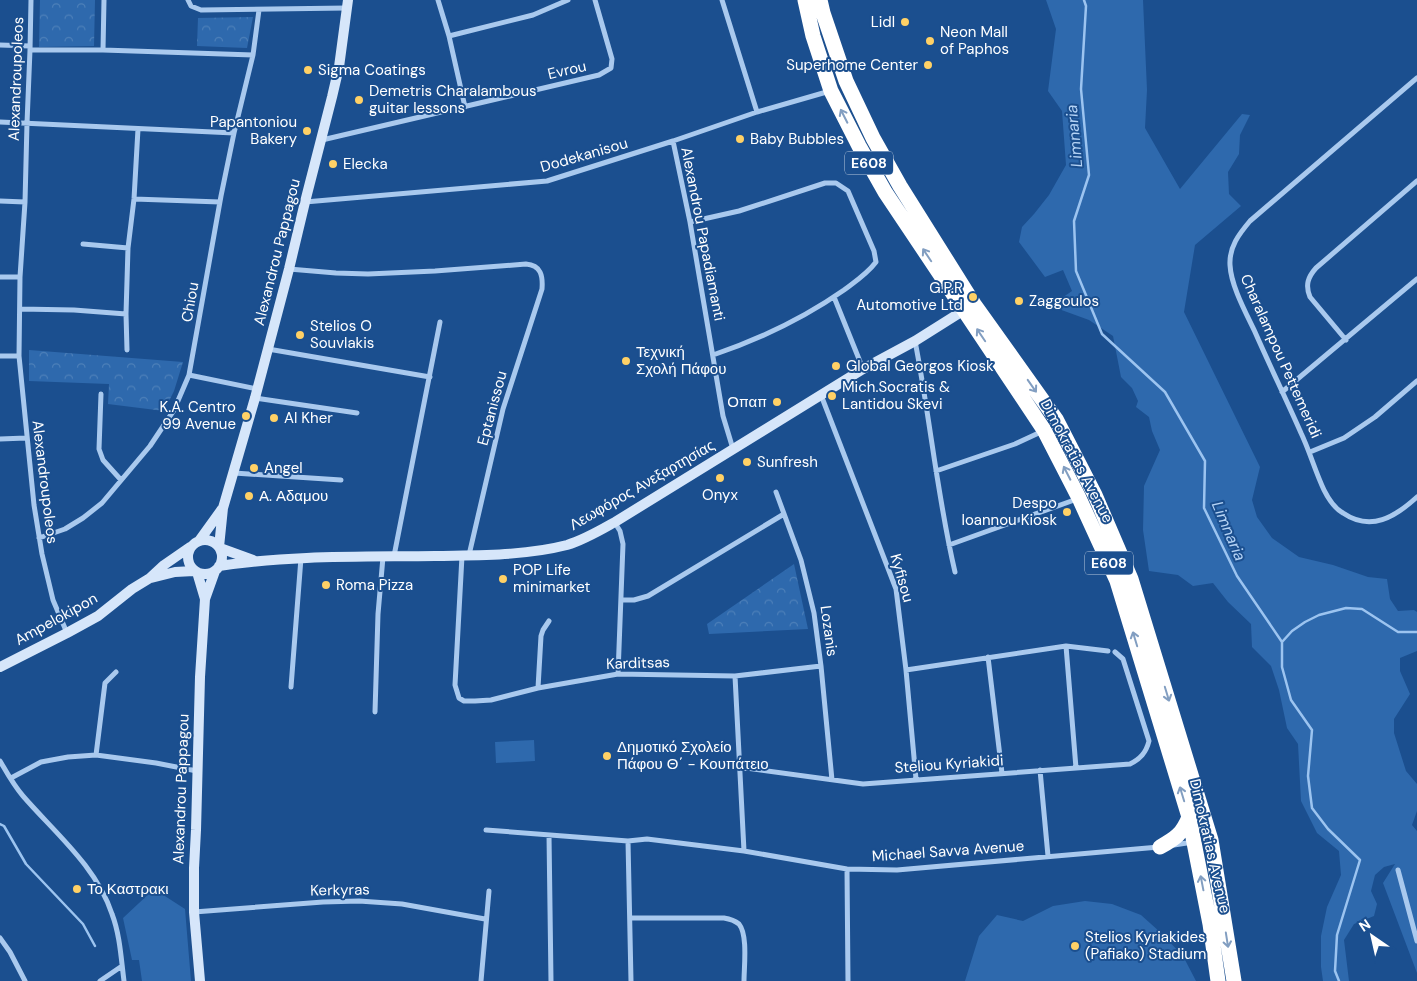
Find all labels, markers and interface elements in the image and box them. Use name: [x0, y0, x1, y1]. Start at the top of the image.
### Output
place label: Lidl: [871, 12, 895, 32]
street label: Alexandroupoleos: [4, 16, 28, 142]
marker: Lidl: [899, 16, 911, 28]
place label: Neon Mall of Paphos: [940, 22, 1009, 59]
marker: Neon Mall of Paphos: [924, 35, 936, 47]
place label: Superhome Center: [786, 55, 918, 75]
street label: Evrou: [546, 56, 588, 84]
marker: Superhome Center: [922, 59, 934, 71]
place label: Sigma Coatings: [318, 60, 426, 80]
marker: Sigma Coatings: [302, 64, 314, 76]
place label: Demetris Charalambous guitar lessons: [369, 81, 537, 118]
marker: Demetris Charalambous guitar lessons: [353, 94, 365, 106]
water label: Limnaria: [1061, 104, 1087, 168]
one-way arrow: [839, 109, 848, 124]
place label: Papantoniou Bakery: [210, 112, 298, 149]
marker: Papantoniou Bakery: [301, 125, 313, 137]
place label: Baby Bubbles: [750, 129, 844, 149]
street label: Dodekanisou: [538, 133, 630, 177]
marker: Baby Bubbles: [734, 133, 746, 145]
street label: Alexandrou Papadiamanti: [676, 145, 730, 323]
road number: E608: [845, 152, 893, 174]
place label: Elecka: [343, 154, 388, 174]
marker: Elecka: [327, 158, 339, 170]
street label: Alexandrou Pappagou: [249, 176, 305, 328]
one-way arrow: [922, 249, 932, 263]
street label: Charalampou Pettemeridi: [1236, 271, 1326, 441]
place label: G.P.R Automotive Ltd: [856, 278, 963, 315]
street label: Chiou: [177, 280, 203, 324]
marker: G.P.R Automotive Ltd: [967, 291, 979, 303]
place label: Zaggoulos: [1029, 291, 1099, 311]
marker: Zaggoulos: [1013, 295, 1025, 307]
place label: Stelios O Souvlakis: [310, 316, 374, 353]
one-way arrow: [976, 328, 986, 342]
marker: Stelios O Souvlakis: [294, 329, 306, 341]
place label: Τεχνική Σχολή Πάφου: [636, 342, 726, 379]
marker: Τεχνική Σχολή Πάφου: [620, 355, 632, 367]
place label: Global Georgos Kiosk: [846, 356, 994, 376]
marker: Global Georgos Kiosk: [830, 360, 842, 372]
street label: Eptanissou: [472, 369, 512, 447]
place label: Mich.Socratis & Lantidou Skevi: [842, 377, 950, 414]
one-way arrow: [1027, 379, 1037, 393]
marker: Mich.Socratis & Lantidou Skevi: [826, 390, 838, 402]
place label: Οπαπ: [727, 392, 767, 412]
marker: Οπαπ: [771, 396, 783, 408]
street label: Dimokratias Avenue: [1036, 396, 1118, 526]
place label: K.A. Centro 99 Avenue: [159, 397, 236, 434]
place label: Al Kher: [284, 408, 333, 428]
marker: K.A. Centro 99 Avenue: [240, 410, 252, 422]
marker: Al Kher: [268, 412, 280, 424]
street label: Alexandroupoleos: [27, 419, 63, 545]
street label: Λεωφόρος Ανεξαρτησίας: [566, 435, 718, 535]
place label: Sunfresh: [757, 452, 818, 472]
marker: Sunfresh: [741, 456, 753, 468]
place label: Angel: [264, 458, 303, 478]
marker: Angel: [248, 462, 260, 474]
one-way arrow: [1062, 466, 1071, 481]
marker: Onyx: [714, 472, 726, 484]
place label: Onyx: [702, 485, 738, 505]
place label: Α. Αδαμου: [259, 486, 328, 506]
marker: Α. Αδαμου: [243, 490, 255, 502]
place label: Despo Ioannou Kiosk: [961, 493, 1057, 530]
water label: Limnaria: [1207, 498, 1251, 564]
marker: Despo Ioannou Kiosk: [1061, 506, 1073, 518]
street label: Kyfisou: [886, 551, 918, 605]
road number: E608: [1085, 552, 1133, 574]
place label: POP Life minimarket: [513, 560, 591, 597]
marker: POP Life minimarket: [497, 573, 509, 585]
place label: Roma Pizza: [336, 575, 413, 595]
marker: Roma Pizza: [320, 579, 332, 591]
street label: Ampelokipon: [11, 588, 101, 650]
street label: Lozanis: [816, 604, 842, 658]
one-way arrow: [1130, 631, 1140, 647]
street label: Karditsas: [606, 652, 670, 674]
one-way arrow: [1162, 685, 1172, 701]
street label: Alexandrou Pappagou: [168, 713, 194, 865]
place label: Δημοτικό Σχολείο Πάφου Θ΄ - Κουπάτειο: [617, 737, 769, 774]
marker: Δημοτικό Σχολείο Πάφου Θ΄ - Κουπάτειο: [601, 750, 613, 762]
street label: Steliou Kyriakidi: [894, 750, 1004, 778]
street label: Dimokratias Avenue: [1185, 777, 1235, 915]
one-way arrow: [1177, 787, 1187, 803]
street label: Michael Savva Avenue: [871, 836, 1025, 866]
one-way arrow: [1197, 875, 1206, 891]
place label: Το Καστρακι: [87, 879, 169, 899]
street label: Kerkyras: [310, 879, 370, 901]
marker: Το Καστρακι: [71, 883, 83, 895]
north arrow: [1347, 911, 1397, 961]
text: N: [1355, 915, 1374, 936]
place label: Stelios Kyriakides (Pafiako) Stadium: [1085, 927, 1206, 964]
one-way arrow: [1222, 931, 1232, 947]
marker: Stelios Kyriakides (Pafiako) Stadium: [1069, 940, 1081, 952]

